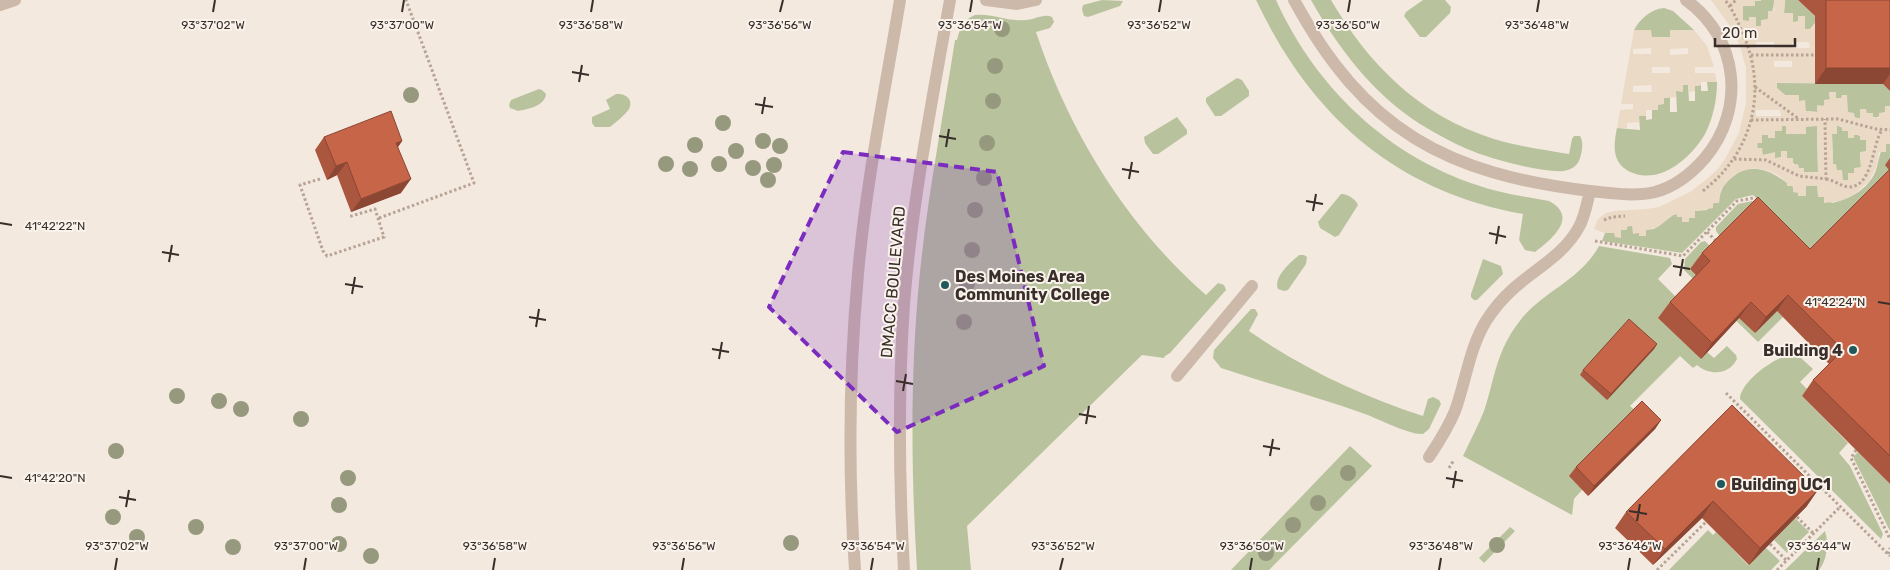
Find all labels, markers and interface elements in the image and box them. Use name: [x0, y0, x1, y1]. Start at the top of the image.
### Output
scale bar: [1715, 15, 1795, 47]
text: 93°37'02"W: [181, 18, 245, 32]
text: 93°37'00"W: [370, 18, 434, 32]
text: 93°36'58"W: [559, 18, 624, 32]
text: 93°36'56"W: [748, 18, 812, 32]
text: 93°36'54"W: [938, 18, 1002, 32]
text: 93°36'52"W: [1127, 18, 1191, 32]
text: 93°36'50"W: [1316, 18, 1381, 32]
text: 93°36'48"W: [1505, 18, 1569, 32]
text: 20 m: [1722, 24, 1757, 42]
street label: DMACC BOULEVARD: [877, 205, 909, 359]
text: 41°42'22"N: [25, 219, 85, 233]
place label: Des Moines Area Community College: [955, 267, 1110, 304]
marker: Des Moines Area Community College: [939, 279, 951, 291]
text: 41°42'24"N: [1805, 295, 1865, 309]
place label: Building 4: [1763, 341, 1843, 360]
marker: Building 4: [1847, 344, 1859, 356]
text: 41°42'20"N: [24, 471, 86, 485]
place label: Building UC1: [1731, 475, 1831, 494]
marker: Building UC1: [1715, 478, 1727, 490]
text: 93°37'02"W: [85, 539, 149, 553]
text: 93°37'00"W: [274, 539, 338, 553]
text: 93°36'58"W: [463, 539, 528, 553]
text: 93°36'56"W: [652, 539, 716, 553]
text: 93°36'54"W: [841, 539, 905, 553]
text: 93°36'52"W: [1031, 539, 1095, 553]
text: 93°36'50"W: [1220, 539, 1285, 553]
text: 93°36'48"W: [1409, 539, 1473, 553]
text: 93°36'46"W: [1598, 539, 1662, 553]
text: 93°36'44"W: [1787, 539, 1851, 553]

